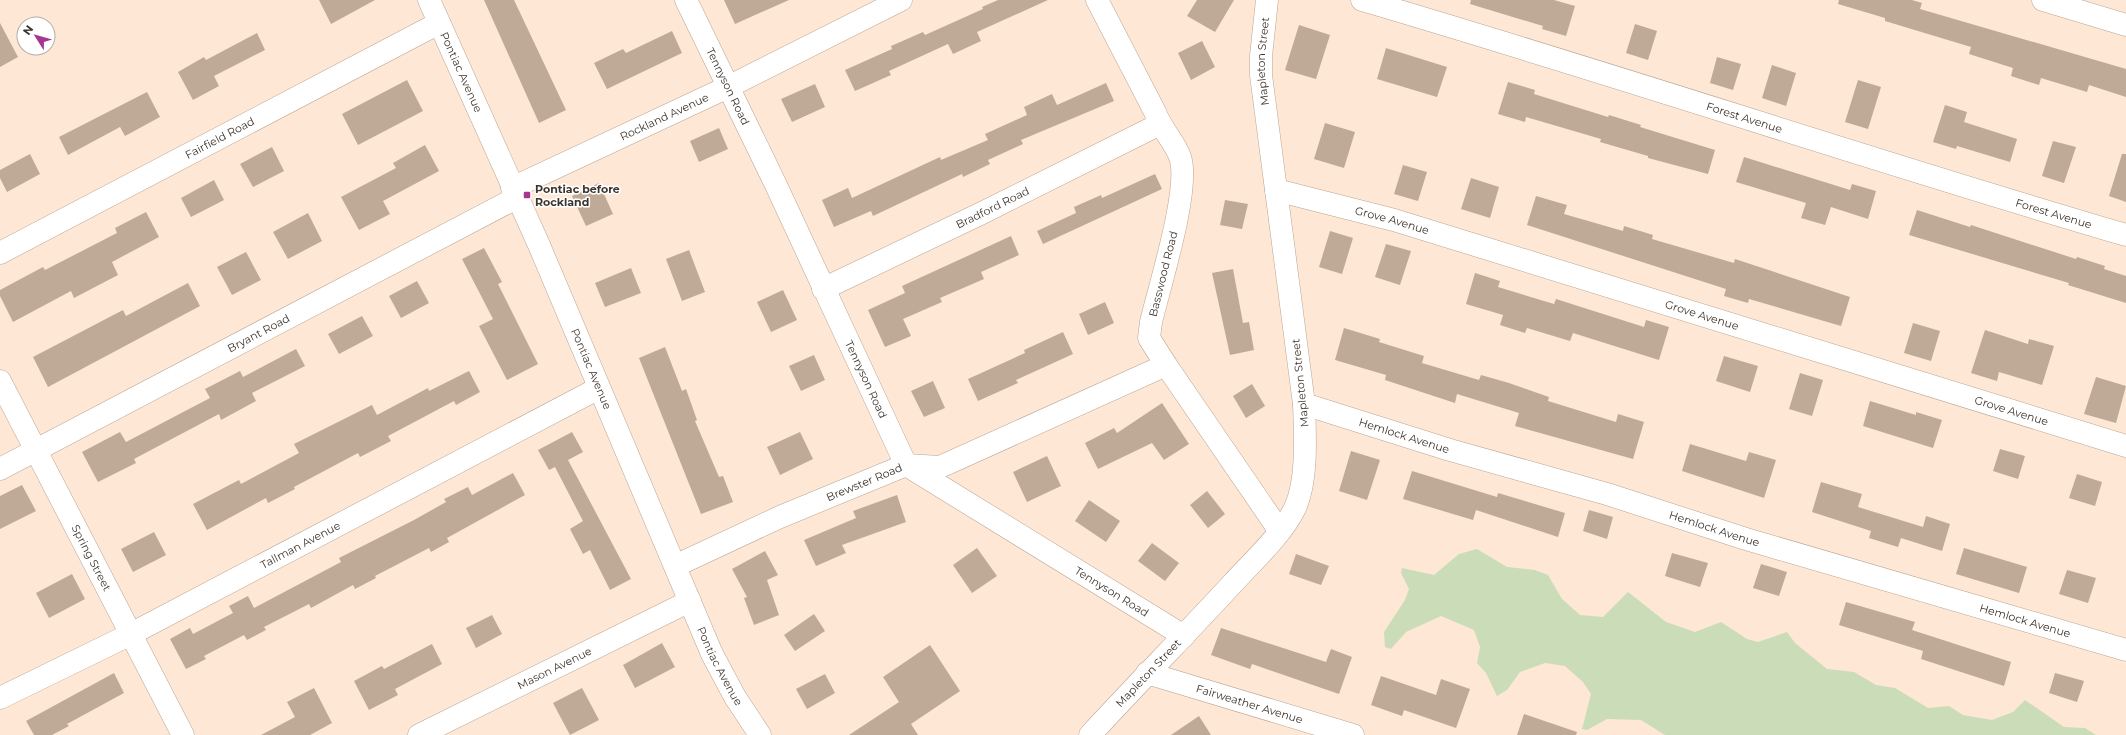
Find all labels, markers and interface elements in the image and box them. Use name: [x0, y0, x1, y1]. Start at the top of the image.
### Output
north arrow: [16, 16, 56, 56]
street label: Mapleton Street: [1254, 16, 1272, 106]
text: N: [20, 22, 36, 38]
street label: Pontiac Avenue: [437, 30, 486, 115]
street label: Tennyson Road: [703, 45, 753, 127]
street label: Rockland Avenue: [618, 90, 711, 144]
street label: Forest Avenue: [1705, 99, 1784, 136]
street label: Fairfield Road: [183, 114, 257, 162]
place label: Pontiac before Rockland: [535, 182, 620, 209]
street label: Bradford Road: [953, 184, 1032, 232]
marker: Pontiac before Rockland: [522, 190, 532, 200]
street label: Forest Avenue: [2014, 195, 2094, 232]
street label: Grove Avenue: [1354, 203, 1431, 238]
street label: Basswood Road: [1146, 230, 1180, 318]
street label: Grove Avenue: [1663, 297, 1741, 333]
street label: Bryant Road: [225, 311, 292, 355]
street label: Pontiac Avenue: [568, 326, 615, 412]
street label: Tennyson Road: [842, 338, 890, 421]
street label: Mapleton Street: [1288, 338, 1312, 428]
street label: Grove Avenue: [1973, 393, 2050, 429]
street label: Hemlock Avenue: [1357, 415, 1452, 457]
street label: Brewster Road: [824, 460, 904, 504]
street label: Hemlock Avenue: [1667, 508, 1762, 550]
street label: Tallman Avenue: [258, 518, 343, 572]
street label: Spring Street: [68, 522, 115, 594]
street label: Tennyson Road: [1072, 564, 1151, 620]
street label: Hemlock Avenue: [1978, 601, 2073, 641]
street label: Pontiac Avenue: [694, 625, 746, 709]
street label: Mapleton Street: [1112, 636, 1184, 710]
street label: Mason Avenue: [515, 644, 594, 692]
street label: Fairweather Avenue: [1194, 681, 1305, 727]

